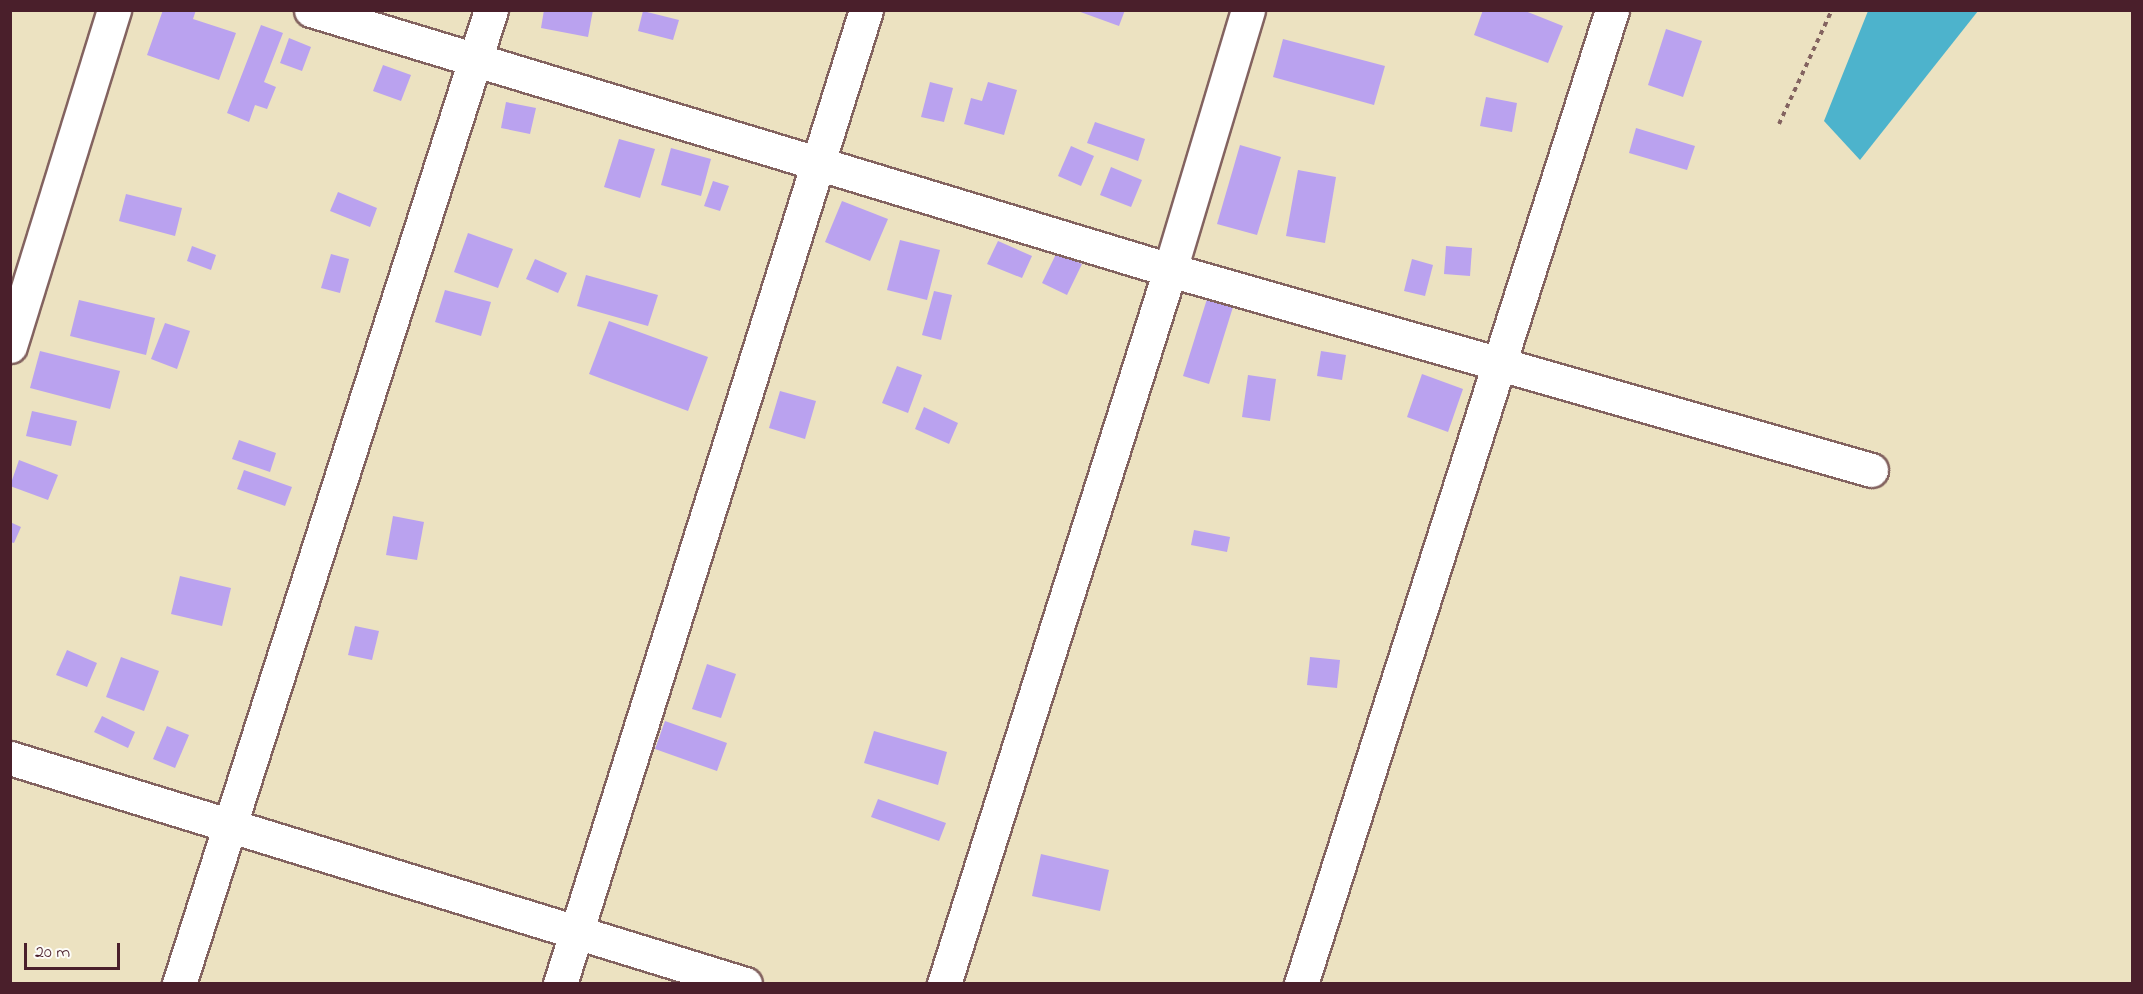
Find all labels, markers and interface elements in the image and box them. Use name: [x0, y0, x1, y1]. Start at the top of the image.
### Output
scale bar: [27, 931, 123, 969]
text: 20 m: [35, 940, 70, 966]

